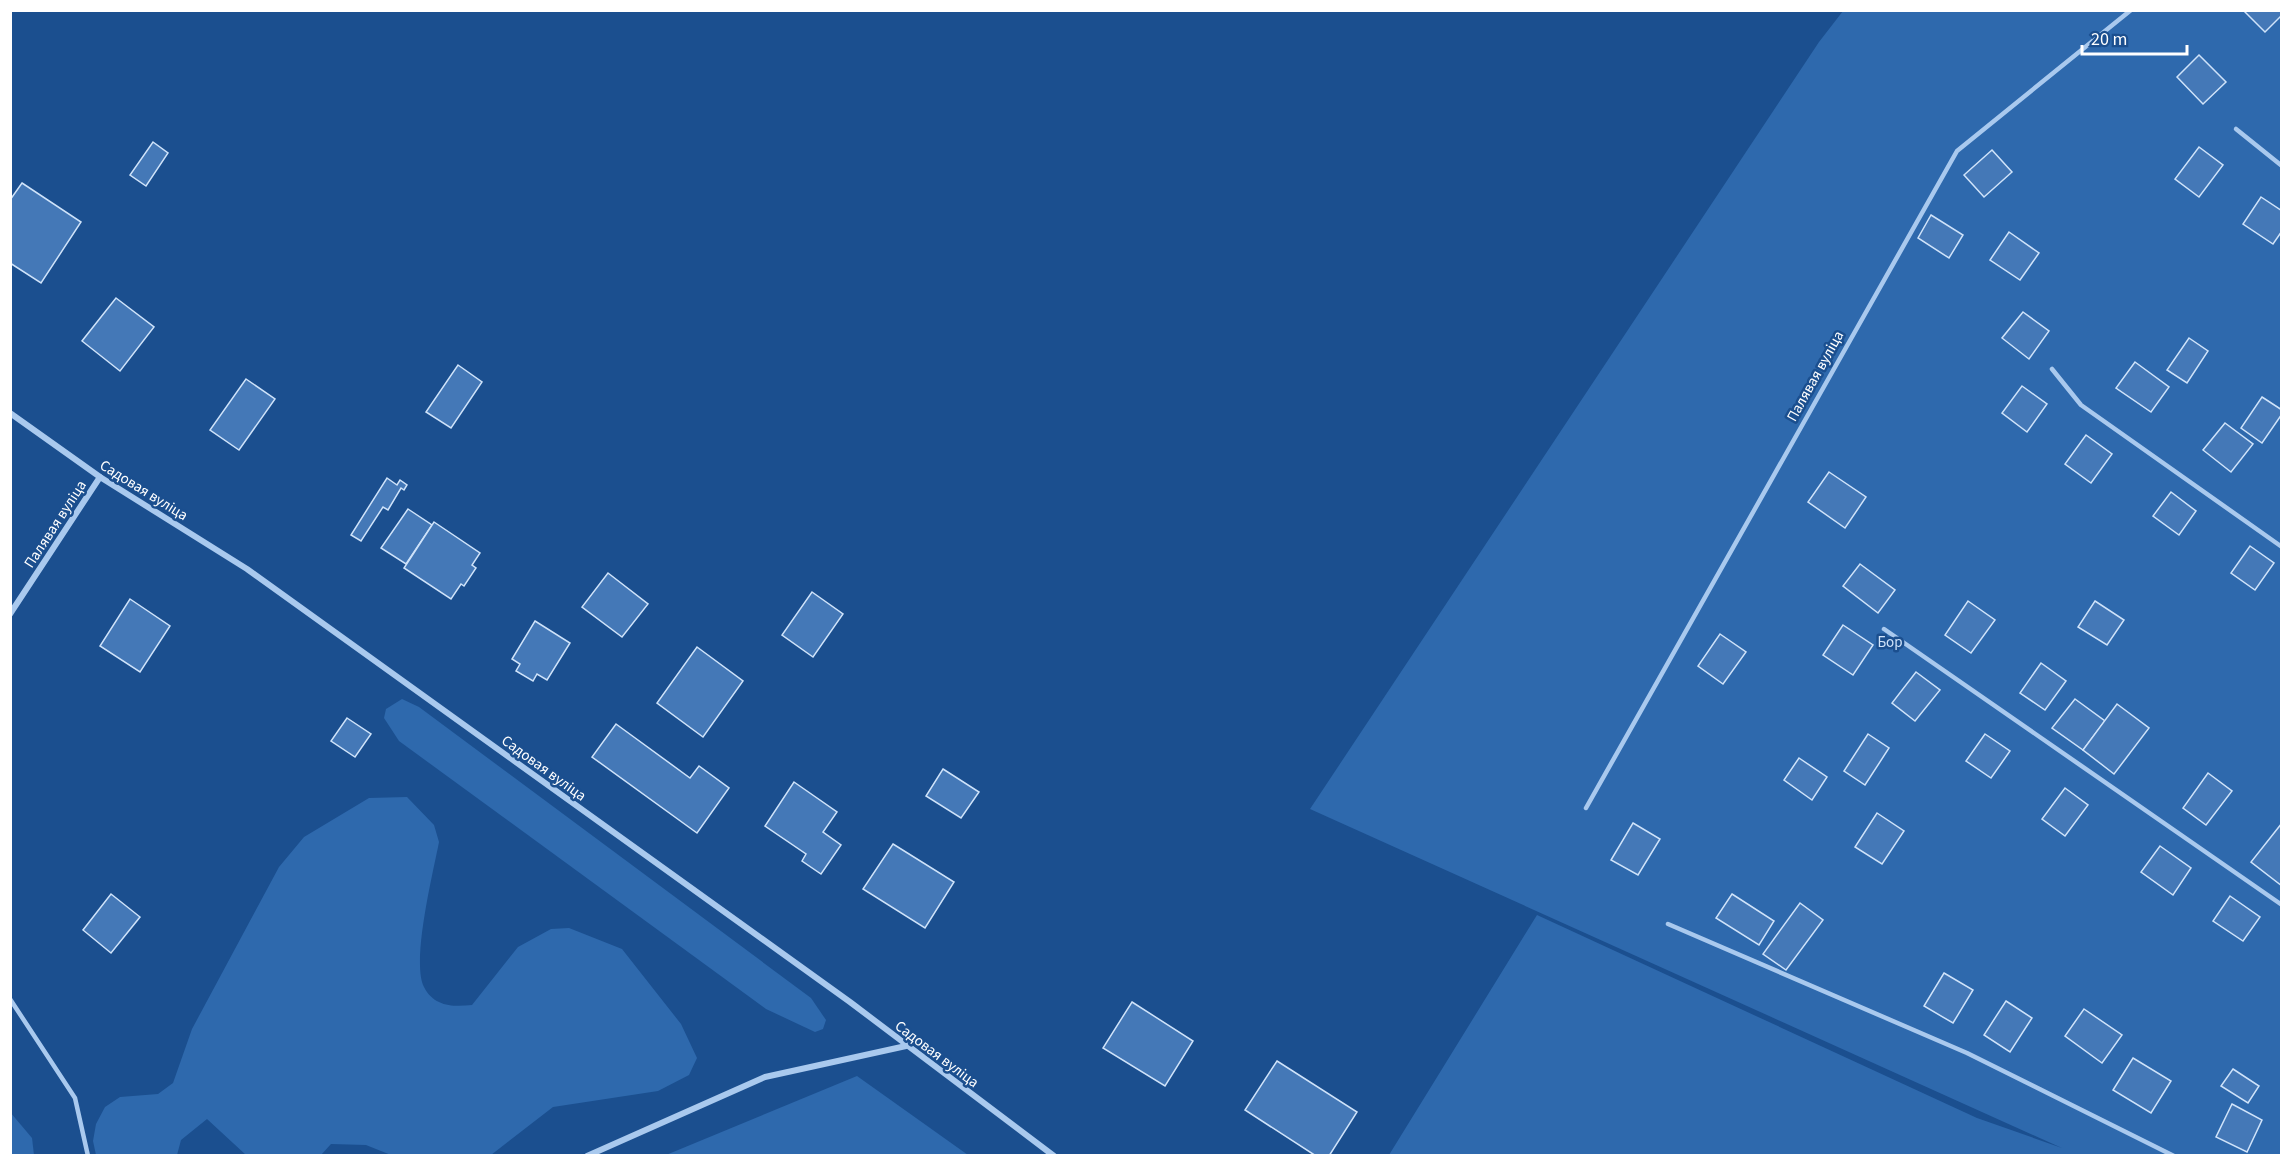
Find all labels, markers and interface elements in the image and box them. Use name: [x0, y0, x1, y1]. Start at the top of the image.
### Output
scale bar: [2082, 18, 2187, 56]
text: 20 m: [2091, 27, 2127, 52]
street label: Палявая вуліца: [1782, 327, 1849, 425]
street label: Садовая вуліца: [96, 455, 192, 526]
street label: Палявая вуліца: [19, 476, 92, 572]
park label: Бор: [1877, 632, 1903, 653]
street label: Садовая вуліца: [497, 730, 590, 806]
street label: Садовая вуліца: [890, 1016, 983, 1093]

